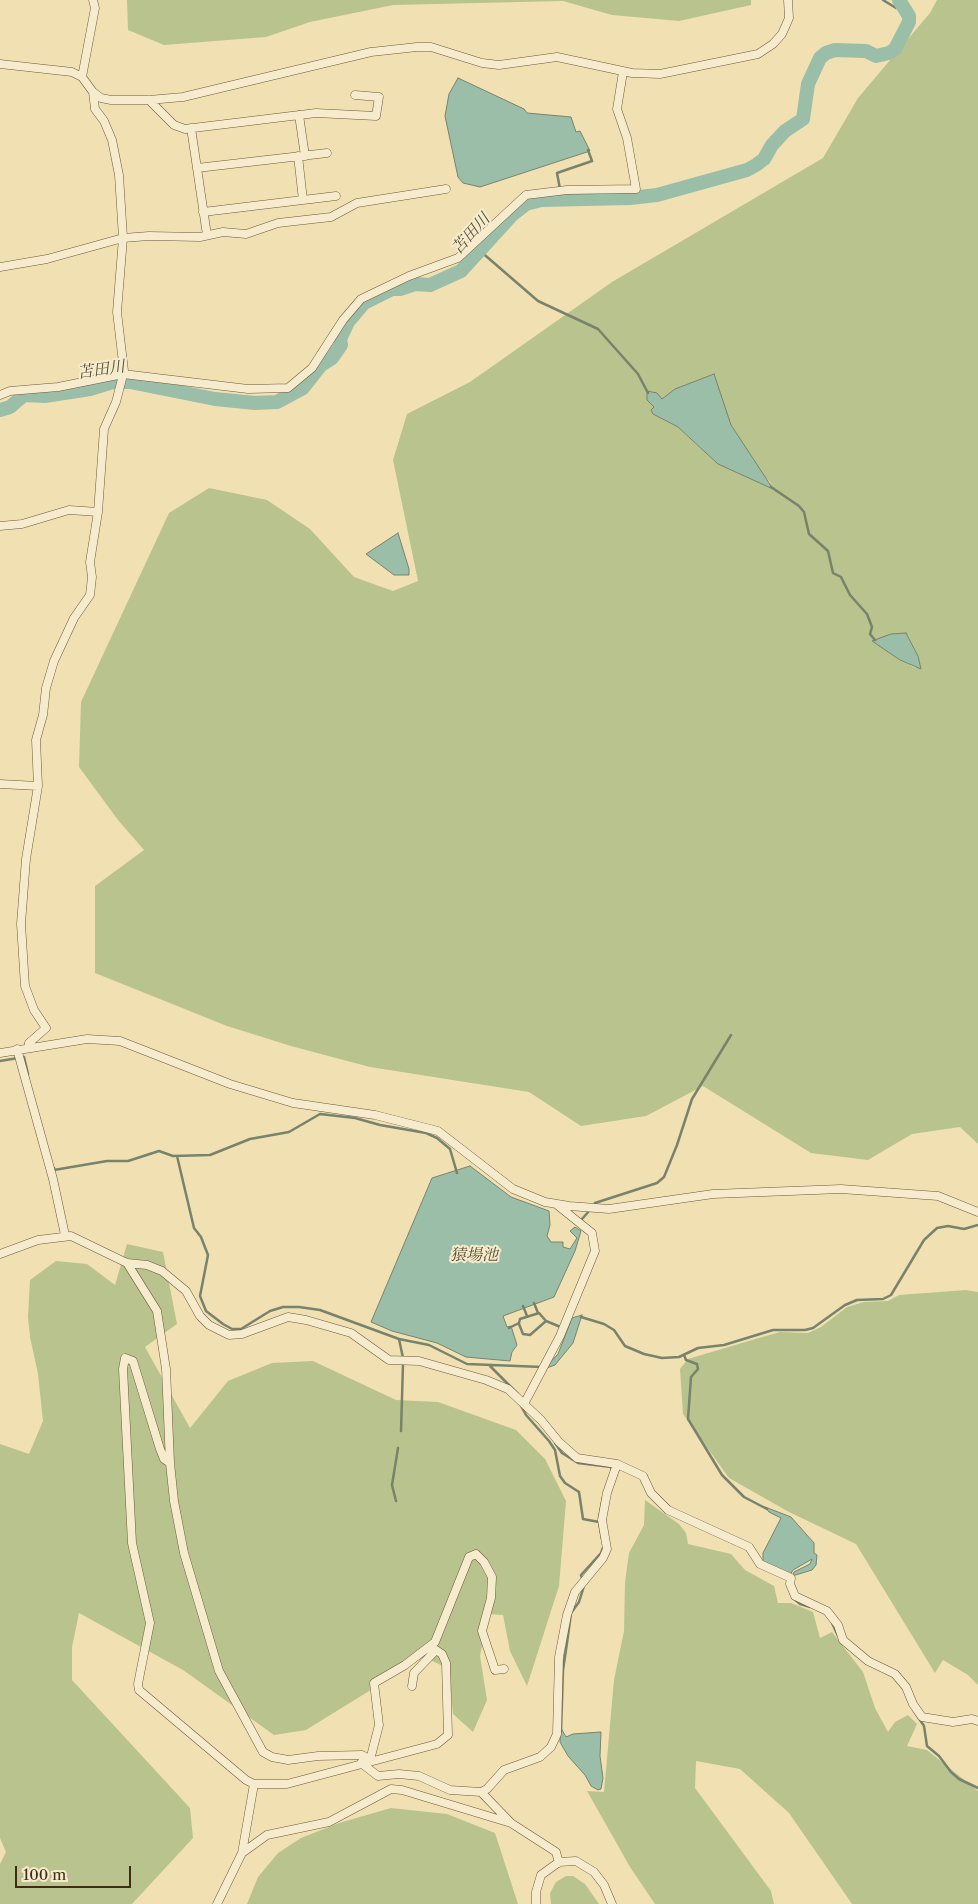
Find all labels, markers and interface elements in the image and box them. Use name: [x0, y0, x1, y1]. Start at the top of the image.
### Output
water label: 苫田川: [448, 210, 494, 258]
water label: 苫田川: [76, 357, 126, 383]
water label: 猿場池: [450, 1245, 498, 1265]
scale bar: [18, 1856, 134, 1888]
text: 100 m: [23, 1865, 66, 1884]

